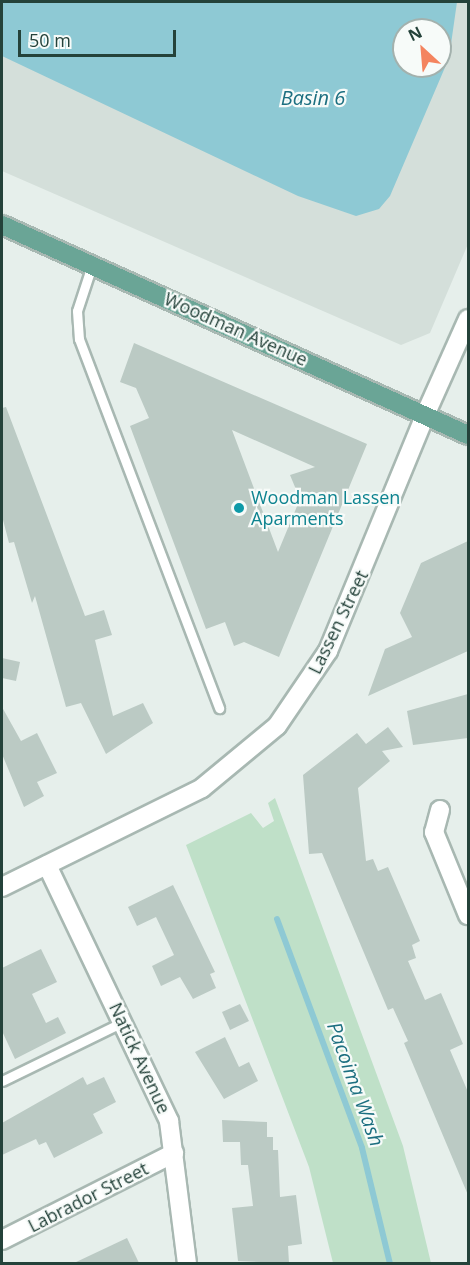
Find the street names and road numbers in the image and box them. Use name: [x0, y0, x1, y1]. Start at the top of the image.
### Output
street label: Woodman Avenue: [161, 288, 311, 370]
street label: Lassen Street: [304, 567, 372, 677]
street label: Natick Avenue: [105, 999, 175, 1117]
street label: Labrador Street: [24, 1157, 152, 1237]

